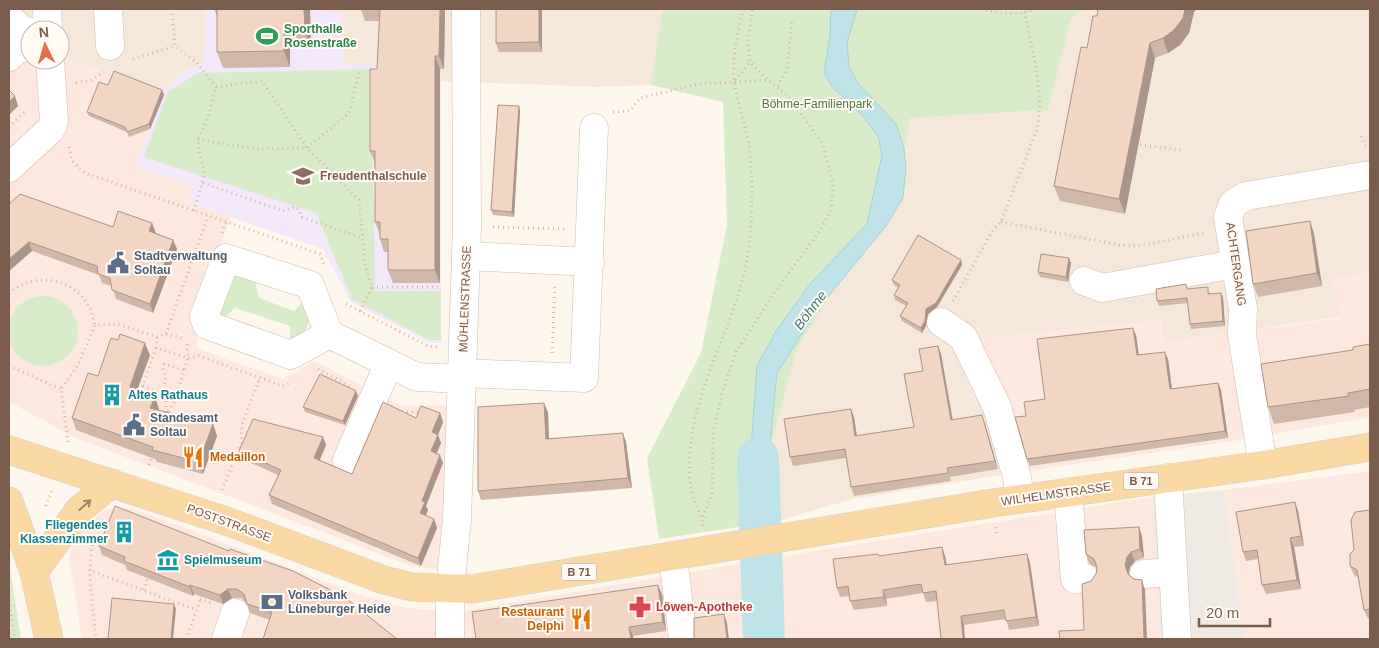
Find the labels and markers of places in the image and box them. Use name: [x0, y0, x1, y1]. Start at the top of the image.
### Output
place label: Sporthalle Rosenstraße: [284, 22, 357, 50]
sports icon: Sporthalle Rosenstraße: [254, 23, 280, 49]
school or university icon: Freudenthalschule: [290, 163, 316, 189]
place label: Freudenthalschule: [320, 169, 427, 183]
place label: Stadtverwaltung Soltau: [134, 249, 227, 277]
public building icon: Stadtverwaltung Soltau: [105, 250, 131, 276]
building icon: Altes Rathaus: [99, 382, 125, 408]
place label: Altes Rathaus: [128, 388, 208, 402]
place label: Standesamt Soltau: [150, 411, 218, 439]
public building icon: Standesamt Soltau: [121, 412, 147, 438]
restaurant icon: Medaillon: [180, 444, 206, 470]
place label: Medaillon: [210, 450, 265, 464]
place label: Fliegendes Klassenzimmer: [20, 518, 108, 546]
building icon: Fliegendes Klassenzimmer: [111, 519, 137, 545]
museum icon: Spielmuseum: [155, 547, 181, 573]
place label: Spielmuseum: [184, 553, 262, 567]
place label: Volksbank Lüneburger Heide: [288, 588, 391, 616]
bank icon: Volksbank Lüneburger Heide: [259, 589, 285, 615]
pharmacy icon: Löwen-Apotheke: [627, 594, 653, 620]
place label: Löwen-Apotheke: [656, 600, 753, 614]
place label: Restaurant Delphi: [501, 605, 564, 633]
restaurant icon: Restaurant Delphi: [568, 606, 594, 632]

